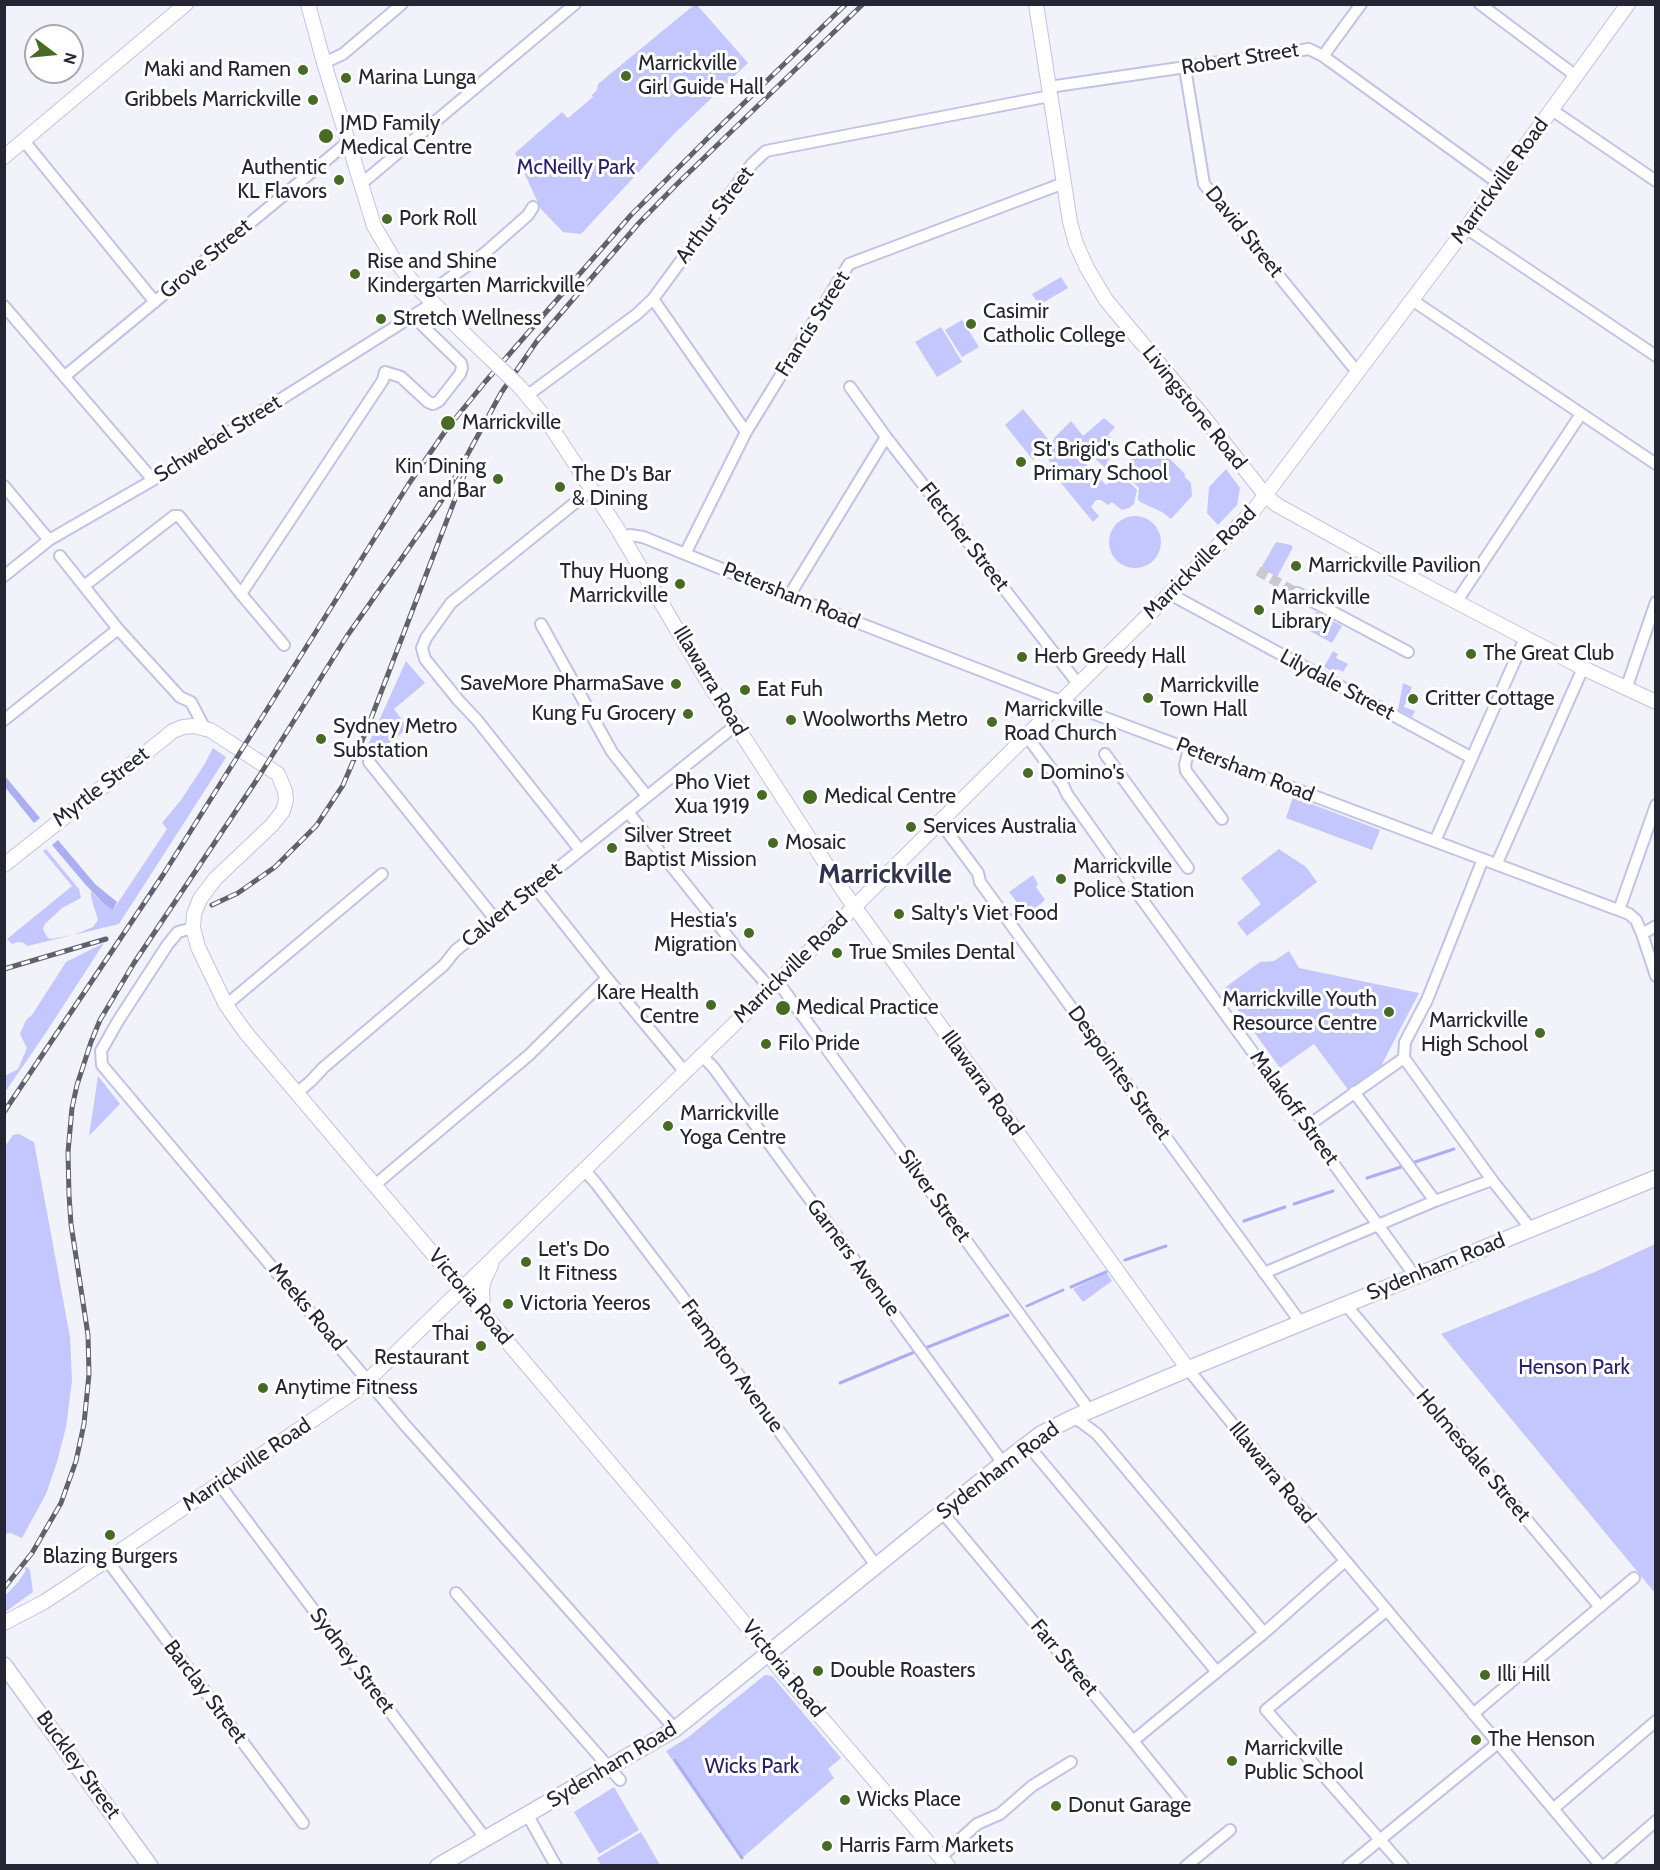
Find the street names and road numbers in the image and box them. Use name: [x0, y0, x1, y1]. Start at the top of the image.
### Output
street label: Robert Street: [1179, 37, 1301, 81]
street label: Marrickville Road: [1446, 113, 1554, 249]
street label: Arthur Street: [671, 162, 759, 268]
street label: David Street: [1200, 181, 1288, 283]
street label: Grove Street: [155, 214, 257, 304]
street label: Francis Street: [771, 267, 855, 381]
street label: Livingstone Road: [1136, 341, 1252, 475]
street label: Schwebel Street: [150, 390, 286, 488]
street label: Fletcher Street: [914, 478, 1014, 596]
street label: Marrickville Road: [1138, 501, 1262, 625]
street label: Petersham Road: [719, 557, 863, 635]
street label: Illawarra Road: [667, 622, 753, 740]
street label: Lilydale Street: [1275, 644, 1399, 726]
street label: Petersham Road: [1172, 732, 1318, 808]
street label: Myrtle Street: [48, 742, 154, 832]
street label: Calvert Street: [457, 857, 567, 953]
street label: Marrickville Road: [729, 907, 853, 1029]
street label: Despointes Street: [1062, 1001, 1176, 1145]
street label: Illawarra Road: [935, 1026, 1029, 1140]
street label: Malakoff Street: [1244, 1046, 1344, 1170]
street label: Silver Street: [892, 1145, 976, 1247]
street label: Garners Avenue: [801, 1195, 905, 1321]
street label: Sydenham Road: [1363, 1228, 1509, 1306]
street label: Victoria Road: [423, 1244, 517, 1350]
street label: Meeks Road: [263, 1258, 351, 1356]
street label: Frampton Avenue: [675, 1295, 789, 1437]
street label: Holmesdale Street: [1410, 1385, 1536, 1527]
street label: Marrickville Road: [178, 1413, 316, 1517]
street label: Sydenham Road: [932, 1417, 1064, 1525]
street label: Illawarra Road: [1223, 1417, 1321, 1529]
street label: Sydney Street: [304, 1603, 400, 1719]
street label: Victoria Road: [736, 1615, 830, 1723]
street label: Farr Street: [1025, 1615, 1103, 1701]
street label: Barclay Street: [158, 1636, 252, 1748]
street label: Buckley Street: [30, 1706, 126, 1824]
street label: Sydenham Road: [543, 1716, 681, 1814]

